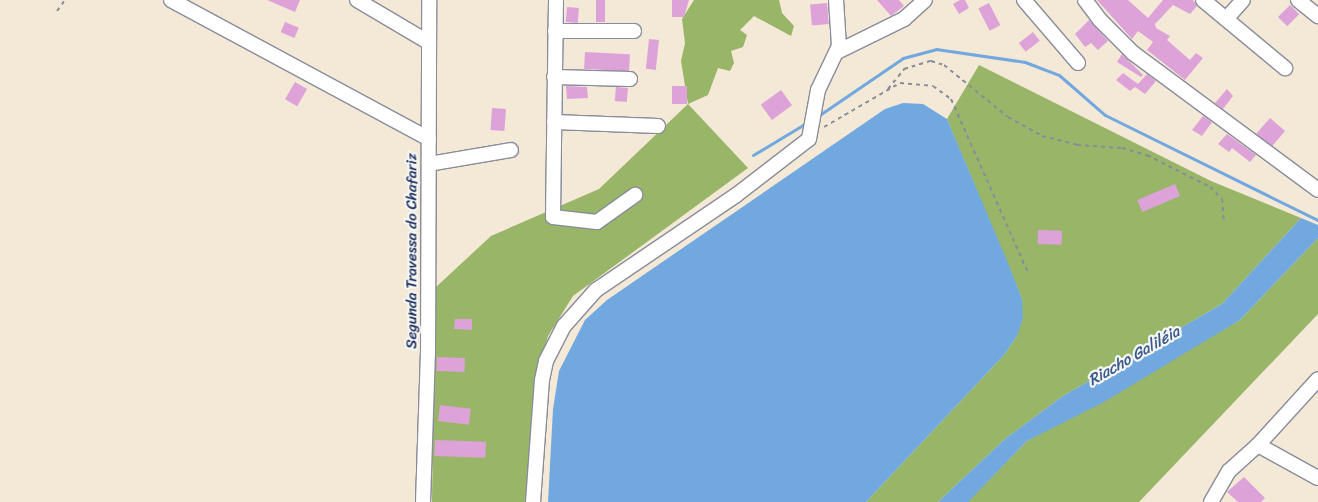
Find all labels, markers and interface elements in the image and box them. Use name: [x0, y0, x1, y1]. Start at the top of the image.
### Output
street label: Segunda Travessa do Chafariz: [403, 153, 421, 349]
water label: Riacho Galiléia: [1085, 322, 1183, 390]

